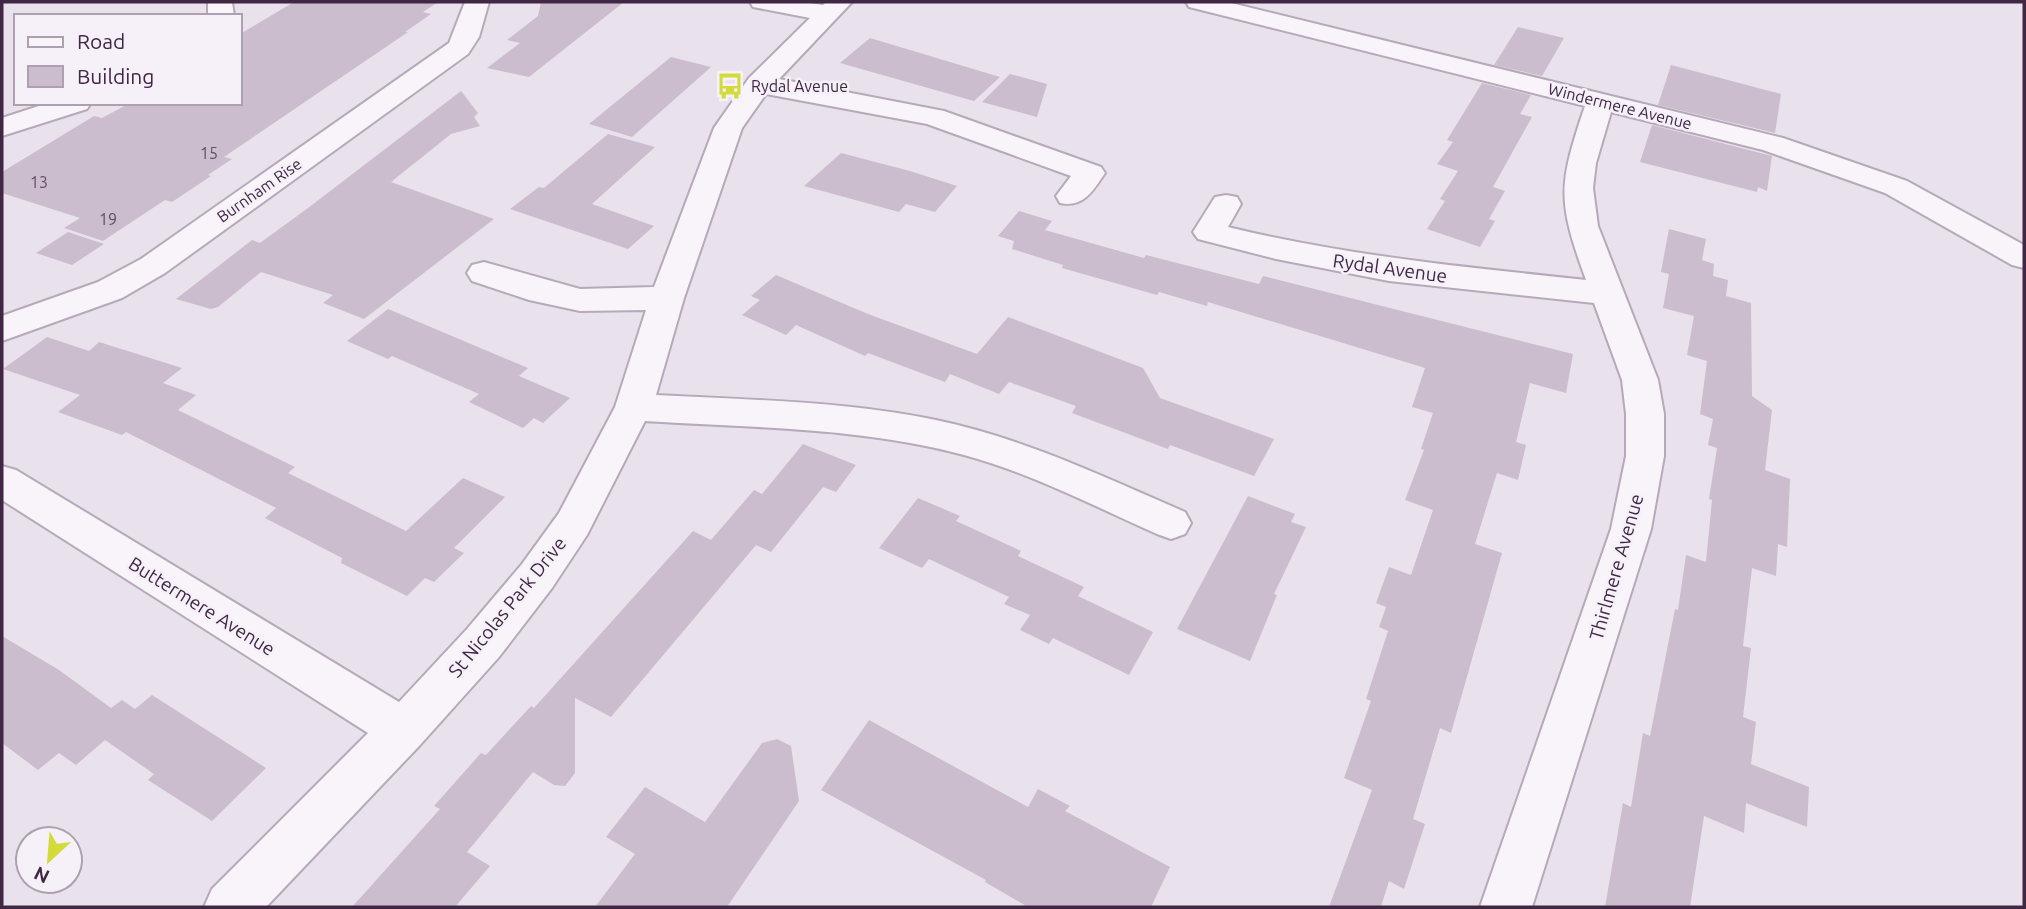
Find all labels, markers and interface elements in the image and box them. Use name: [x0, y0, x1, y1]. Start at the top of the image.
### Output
legend: [14, 14, 242, 105]
text: Road: [77, 29, 125, 53]
text: Building: [77, 64, 154, 88]
bus stop icon: Rydal Avenue: [715, 71, 745, 101]
place label: Rydal Avenue: [751, 77, 848, 95]
street label: Windermere Avenue: [1546, 79, 1694, 133]
house number: 15: [200, 144, 218, 162]
street label: Burnham Rise: [213, 154, 305, 226]
house number: 13: [30, 173, 48, 191]
house number: 19: [99, 210, 117, 228]
street label: Rydal Avenue: [1331, 249, 1449, 287]
street label: Thirlmere Avenue: [1585, 491, 1647, 643]
street label: St Nicolas Park Drive: [444, 532, 570, 682]
street label: Buttermere Avenue: [125, 552, 279, 660]
north arrow: [14, 825, 84, 895]
text: N: [30, 862, 53, 888]

